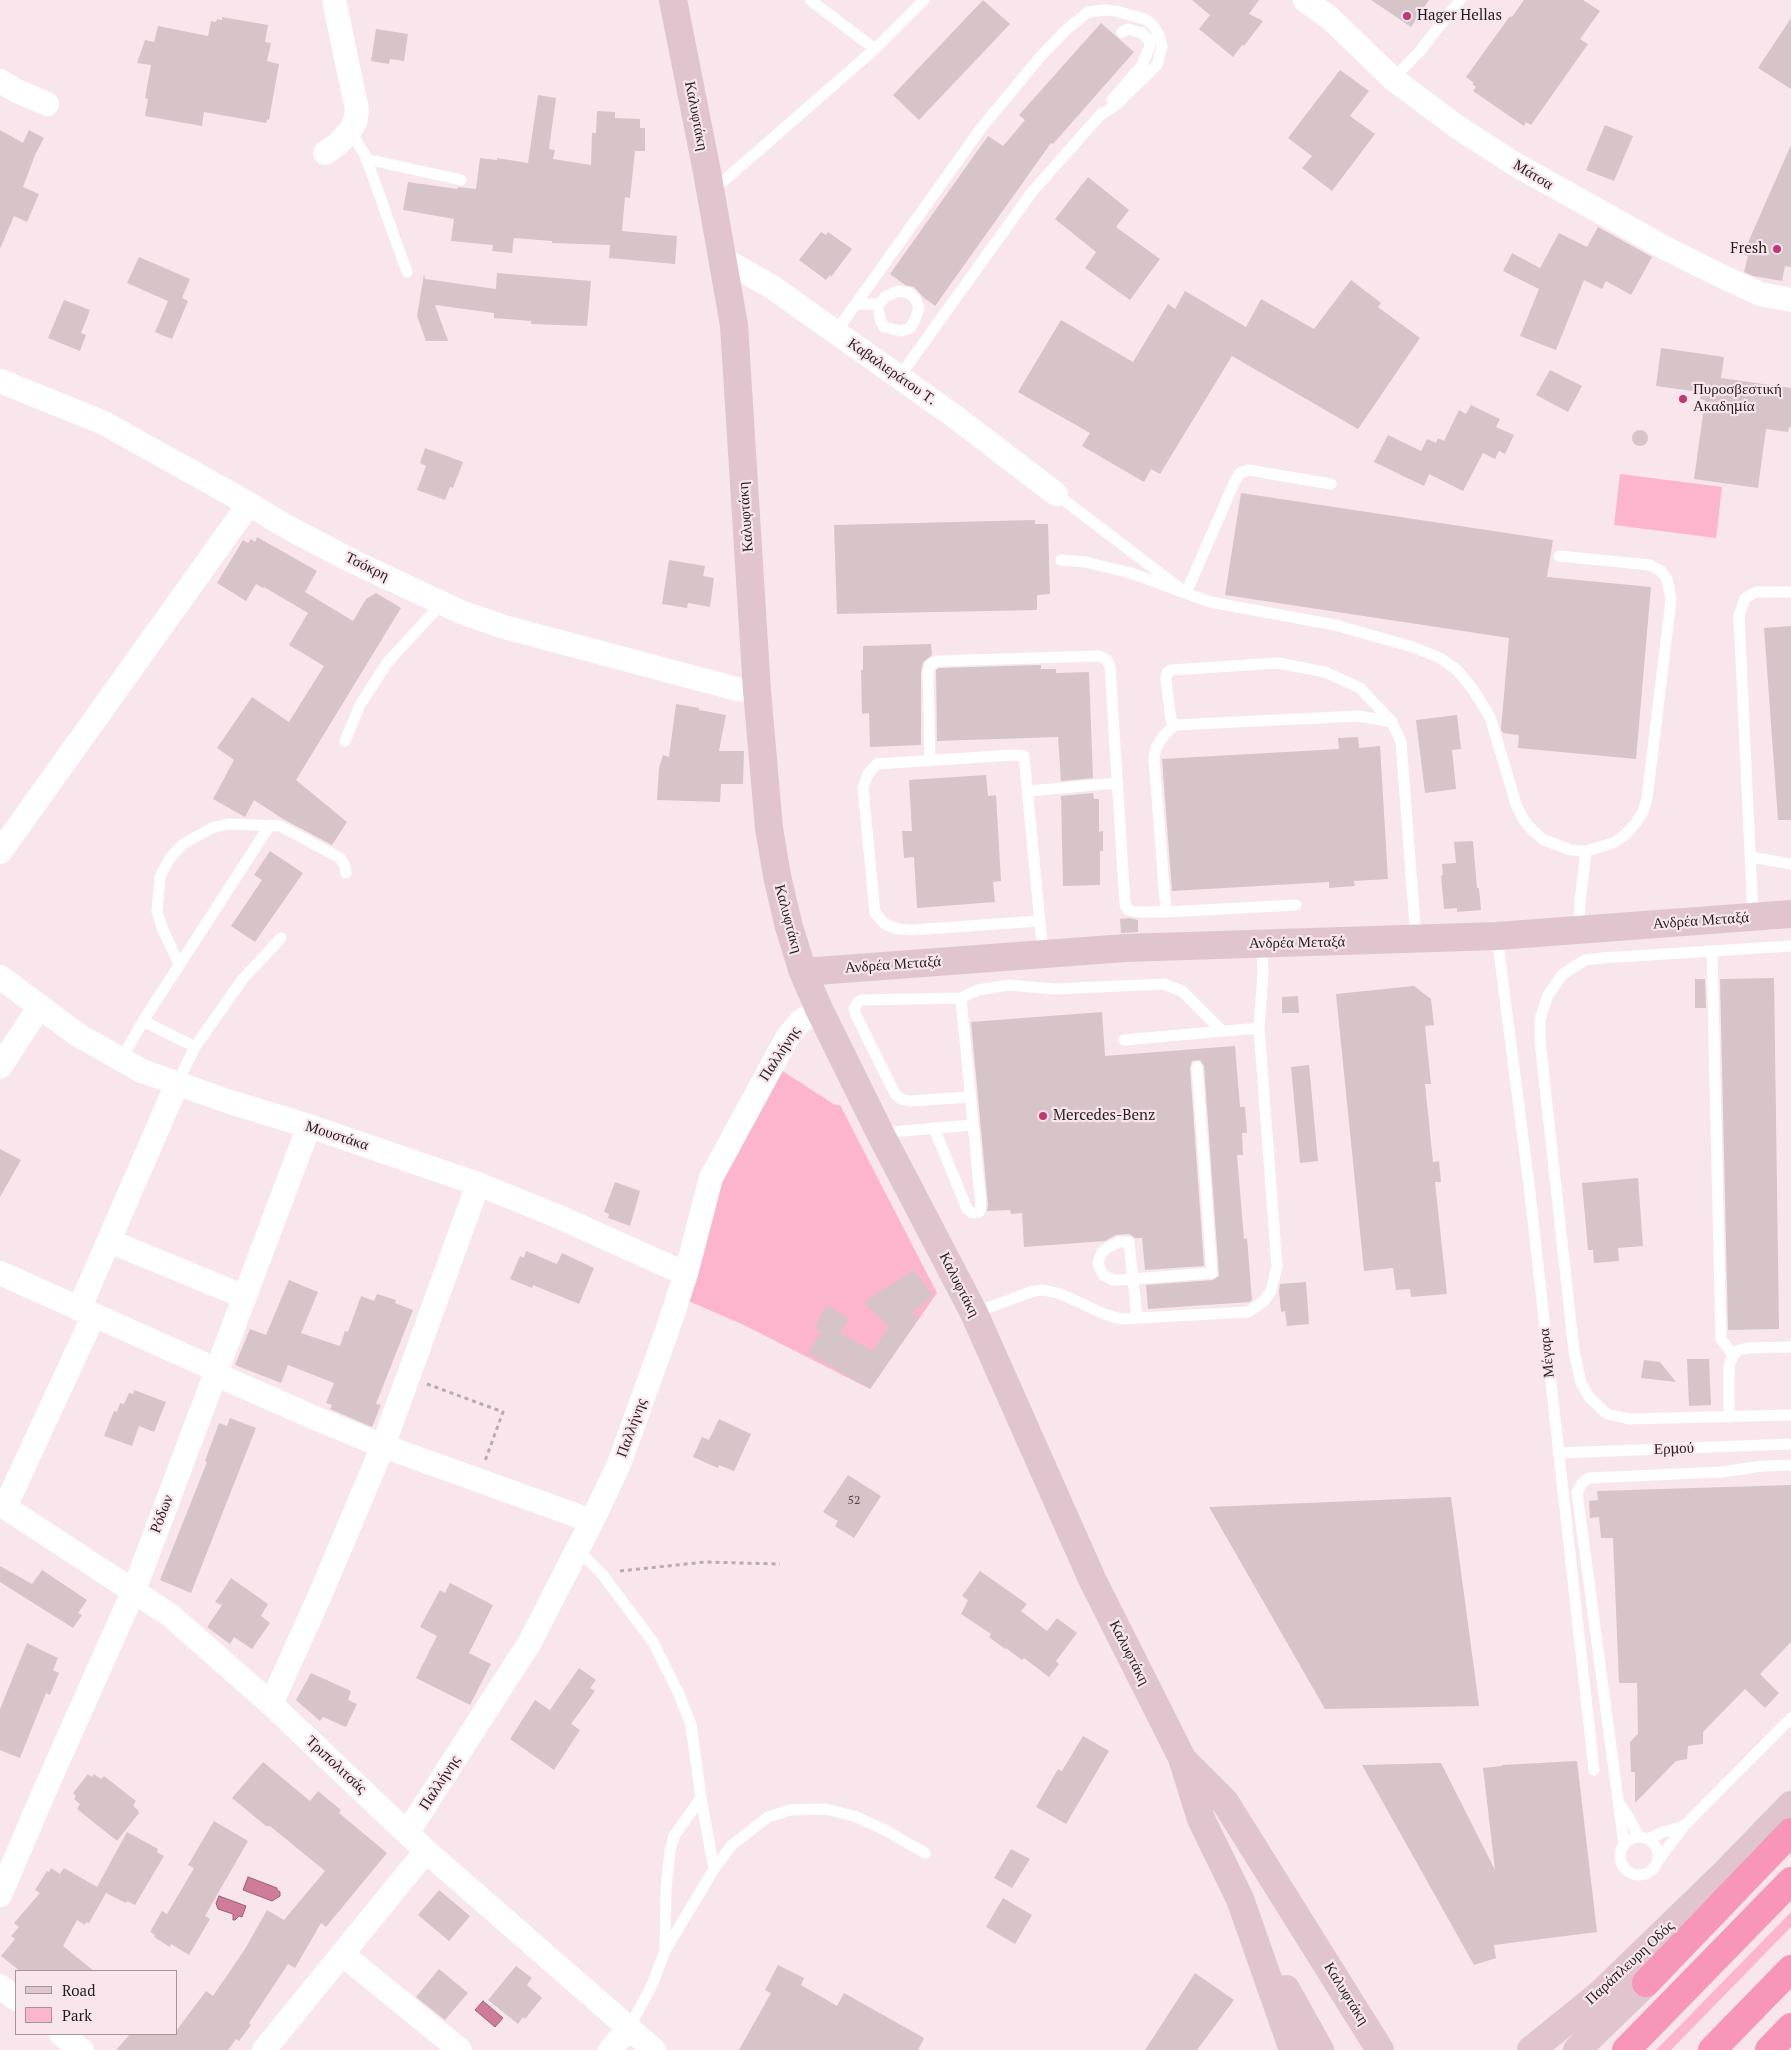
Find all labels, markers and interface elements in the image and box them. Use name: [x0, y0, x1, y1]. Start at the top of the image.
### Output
place label: Hager Hellas: [1417, 7, 1502, 25]
marker: Hager Hellas: [1401, 10, 1413, 22]
street label: Καλυφτάκη: [680, 80, 712, 152]
street label: Μάτσα: [1510, 156, 1556, 194]
place label: Fresh: [1730, 240, 1767, 258]
marker: Fresh: [1771, 243, 1783, 255]
street label: Καβαλιεράτου Τ.: [844, 335, 940, 409]
place label: Πυροσβεστική Ακαδημία: [1693, 381, 1782, 416]
marker: Πυροσβεστική Ακαδημία: [1677, 393, 1689, 405]
street label: Καλυφτάκη: [735, 481, 757, 553]
street label: Τσόκρη: [342, 549, 392, 585]
street label: Καλυφτάκη: [770, 883, 806, 955]
street label: Ανδρέα Μεταξά: [1652, 909, 1750, 933]
street label: Ανδρέα Μεταξά: [1249, 933, 1345, 953]
street label: Ανδρέα Μεταξά: [844, 953, 942, 977]
street label: Παλλήνης: [756, 1023, 804, 1085]
place label: Mercedes-Benz: [1053, 1107, 1155, 1125]
marker: Mercedes-Benz: [1037, 1110, 1049, 1122]
street label: Μουστάκα: [303, 1117, 371, 1155]
street label: Καλυφτάκη: [935, 1250, 983, 1320]
street label: Μέγαρα: [1535, 1327, 1559, 1379]
street label: Παλλήνης: [613, 1396, 651, 1460]
street label: Ερμού: [1654, 1439, 1694, 1459]
street label: Ρόδων: [147, 1492, 177, 1536]
house number: 52: [848, 1494, 860, 1508]
street label: Καλυφτάκη: [1105, 1618, 1153, 1688]
street label: Τριπολιτσάς: [302, 1732, 370, 1798]
street label: Παλλήνης: [416, 1752, 464, 1814]
street label: Παράπλευρη Οδός: [1582, 1917, 1678, 2009]
street label: Καλυφτάκη: [1320, 1959, 1372, 2029]
legend: [15, 1970, 178, 2035]
text: Road: [62, 1980, 95, 2000]
text: Park: [62, 2005, 92, 2025]

